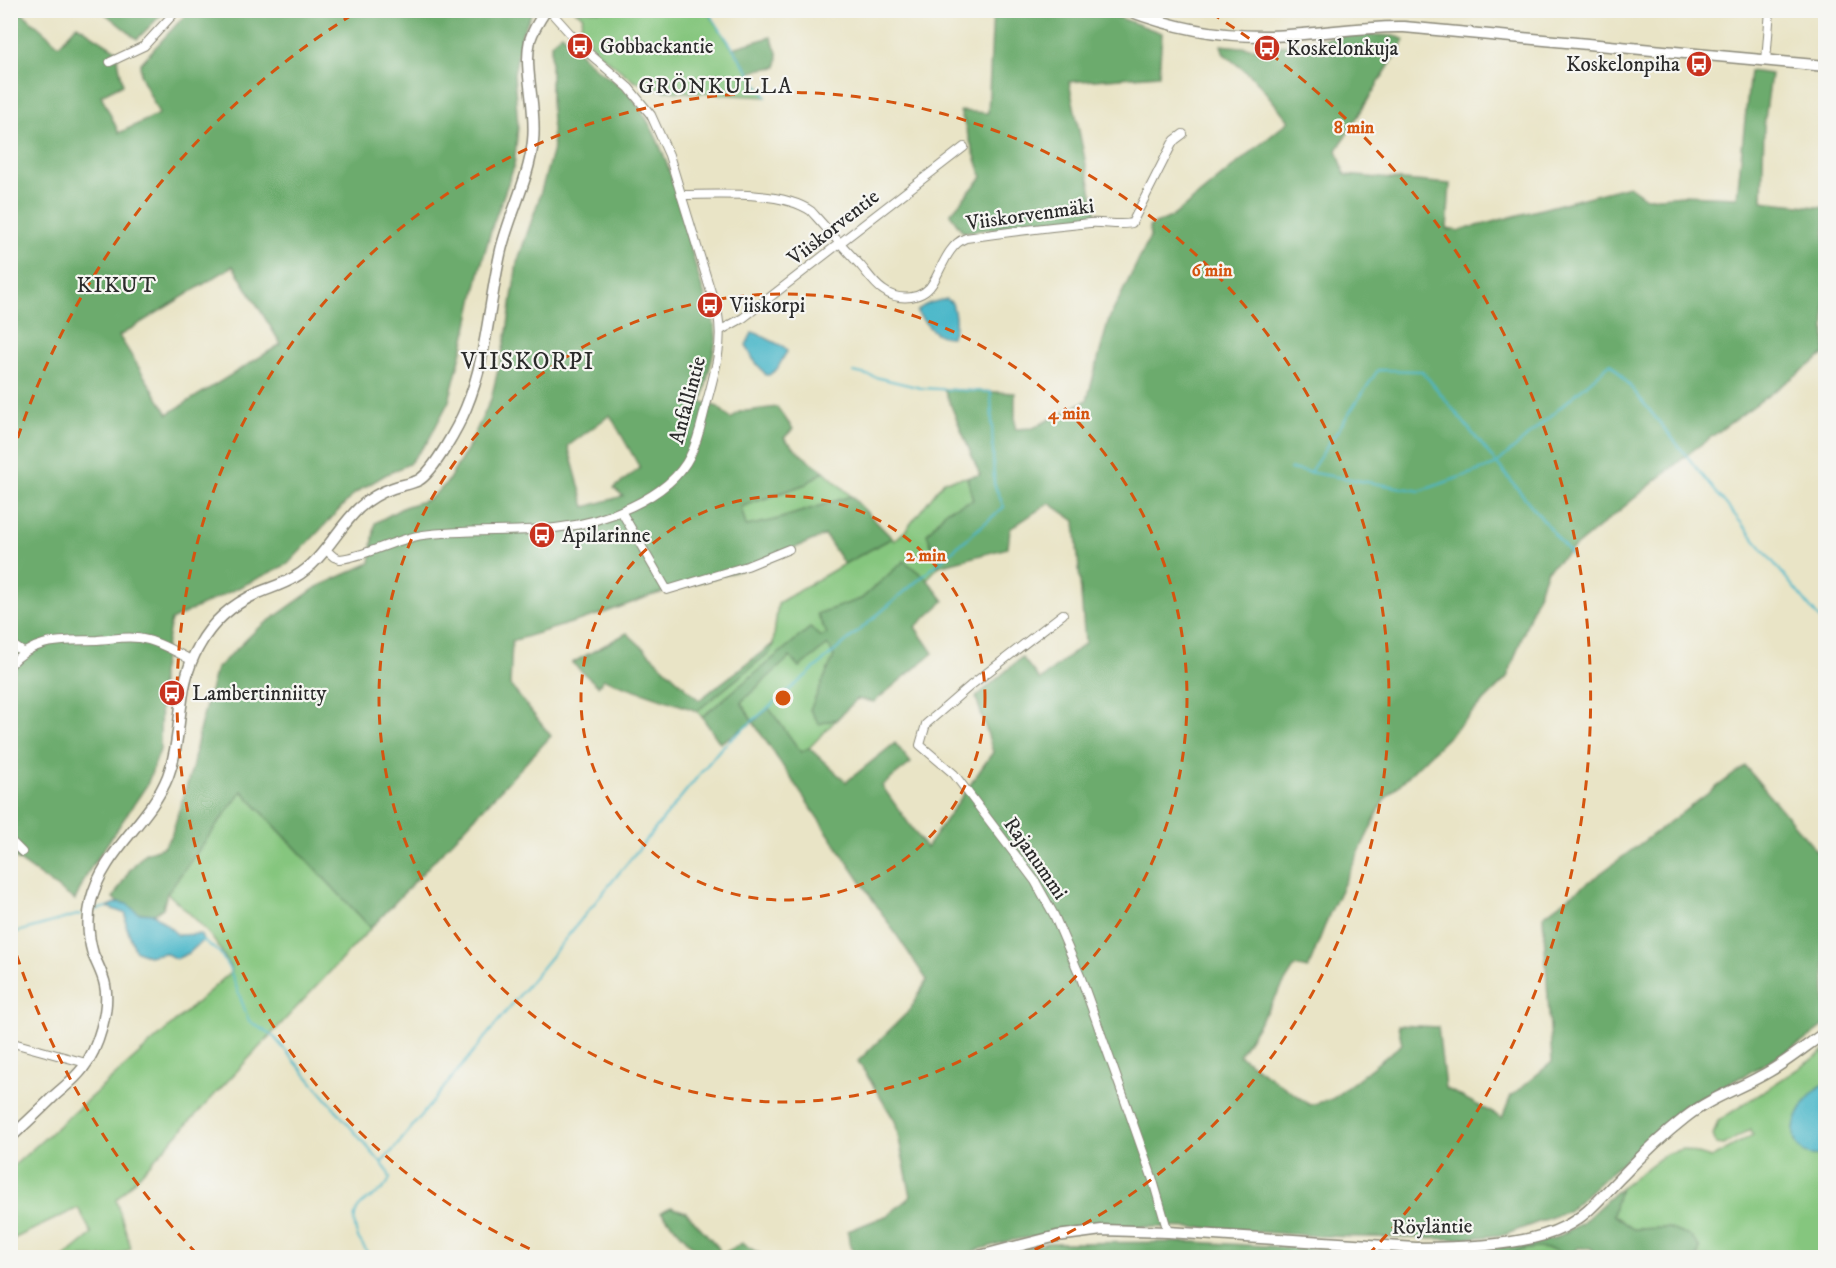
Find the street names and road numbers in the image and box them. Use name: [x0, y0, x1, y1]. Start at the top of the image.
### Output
street label: Viiskorventie: [782, 184, 885, 272]
street label: Viiskorvenmäki: [964, 193, 1096, 237]
street label: Anfallintie: [664, 353, 712, 447]
street label: Rajanummi: [997, 812, 1073, 905]
street label: Röyläntie: [1391, 1213, 1473, 1241]

